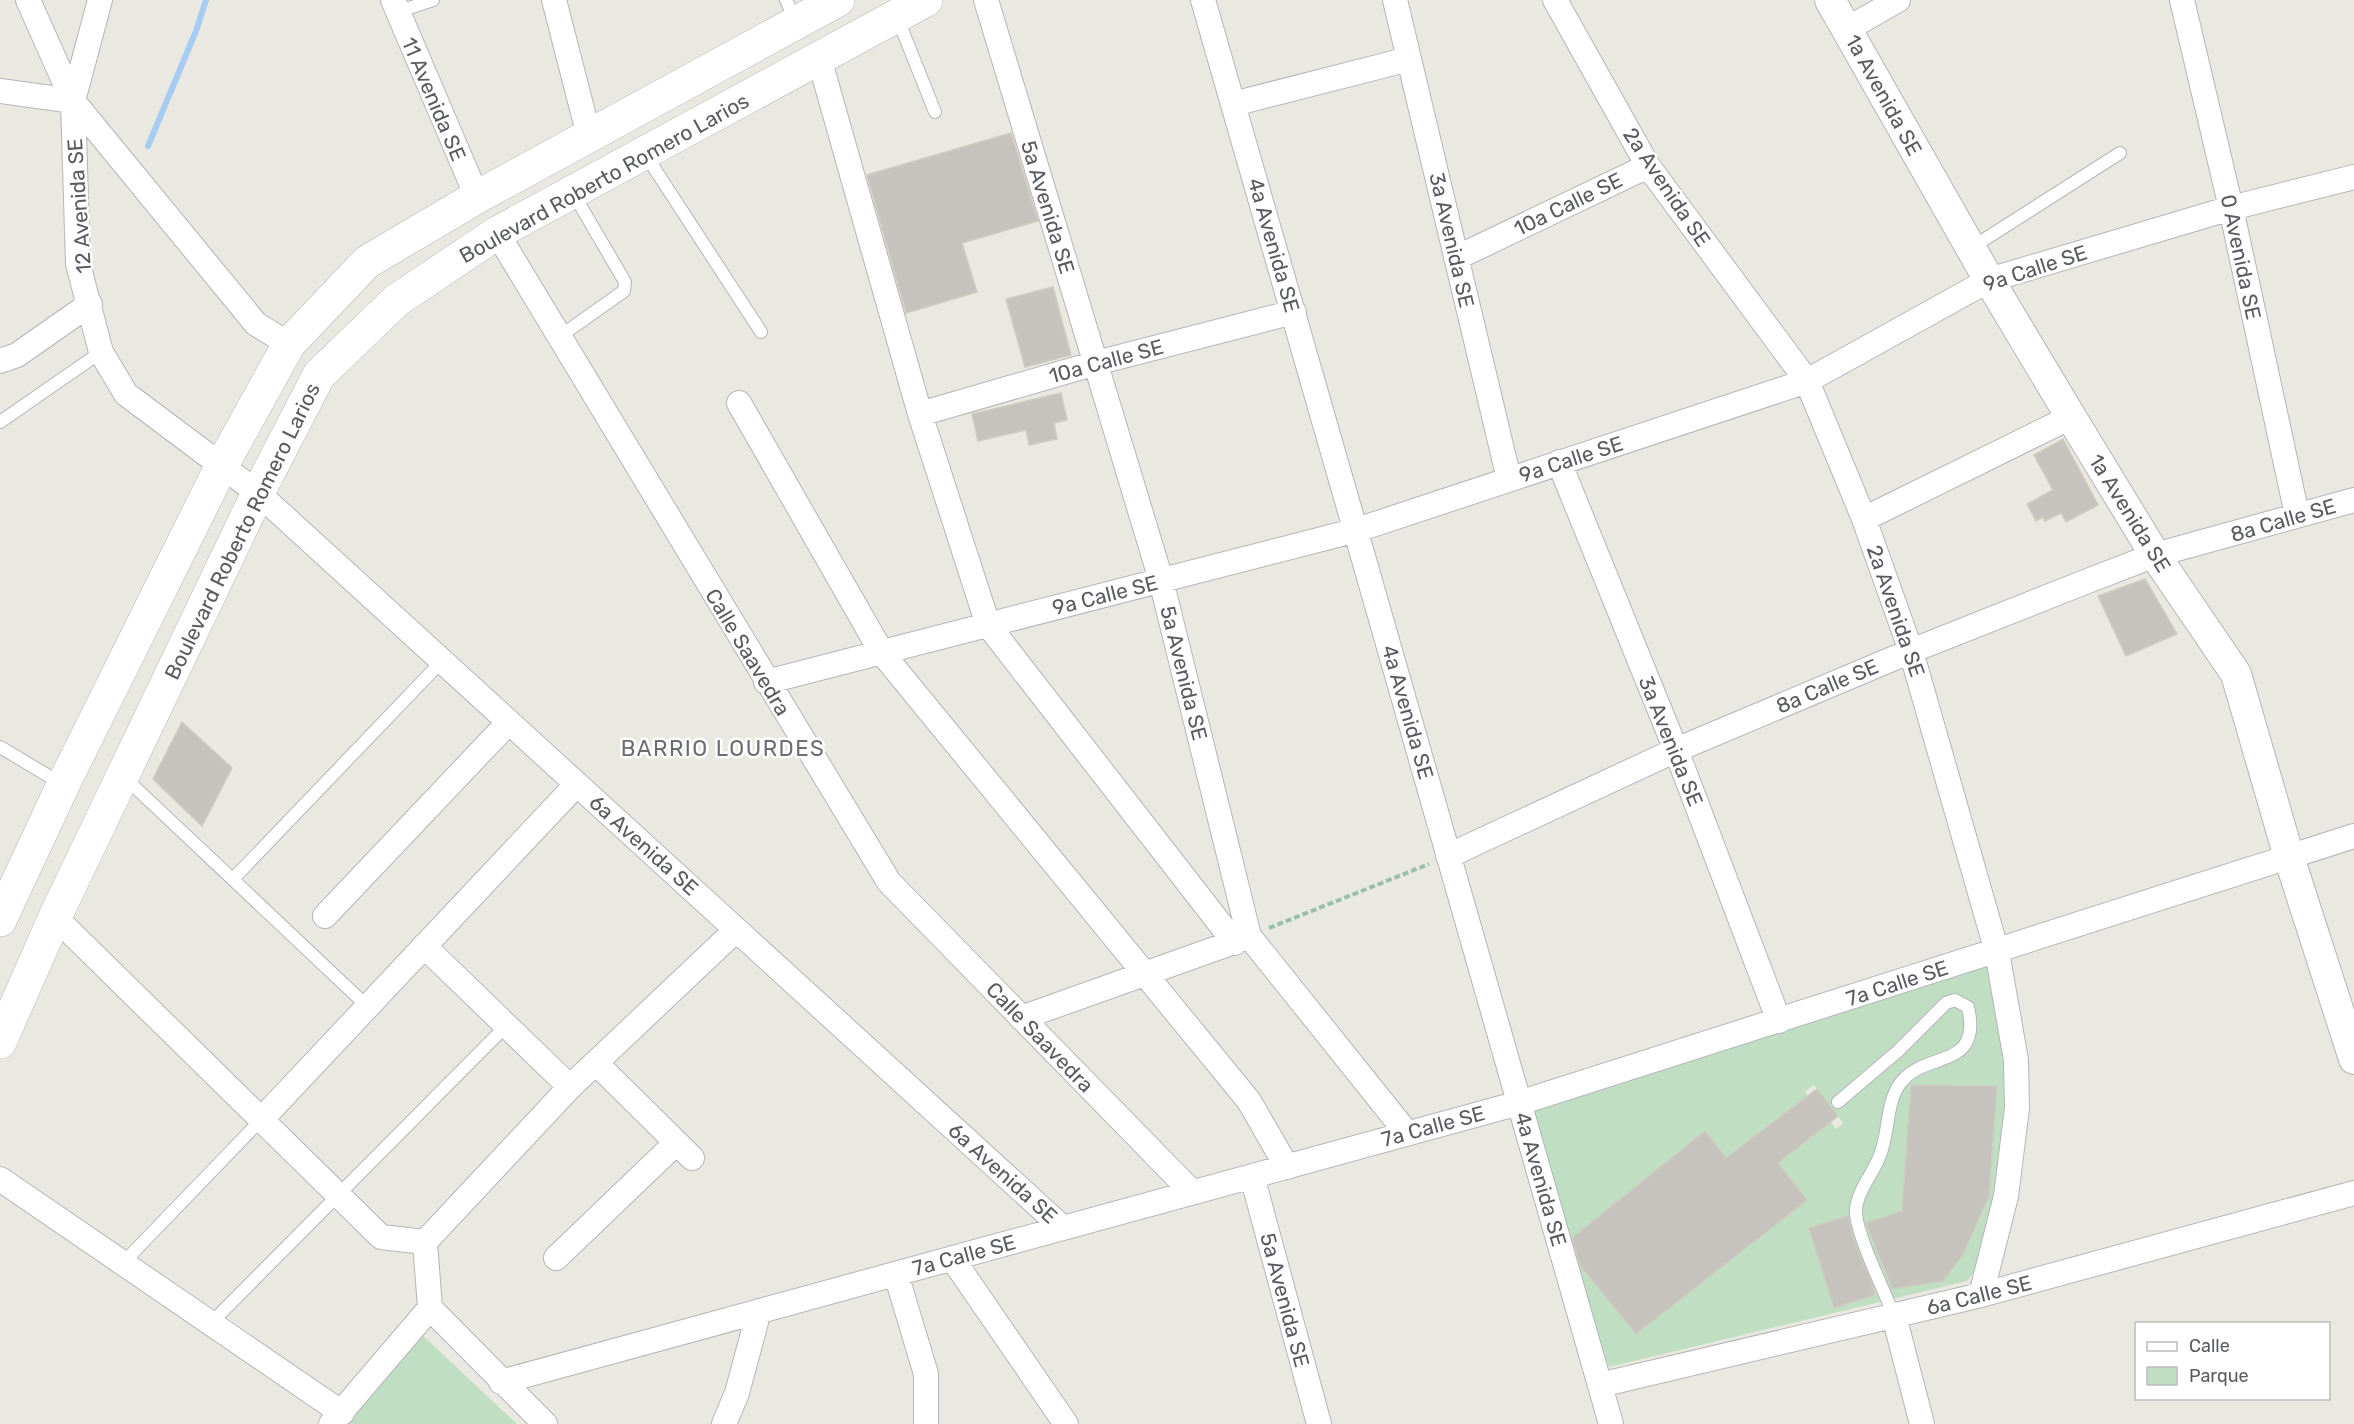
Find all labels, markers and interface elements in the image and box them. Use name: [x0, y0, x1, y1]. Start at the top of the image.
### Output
street label: 1a Avenida SE: [1840, 30, 1928, 160]
street label: 11 Avenida SE: [397, 33, 471, 165]
street label: Boulevard Roberto Romero Larios: [455, 88, 753, 268]
street label: 2a Avenida SE: [1618, 123, 1716, 251]
street label: 5a Avenida SE: [1016, 137, 1080, 277]
street label: 12 Avenida SE: [62, 138, 96, 274]
street label: 10a Calle SE: [1510, 167, 1626, 241]
street label: 3a Avenida SE: [1424, 170, 1480, 310]
street label: 4a Avenida SE: [1243, 175, 1305, 315]
street label: 0 Avenida SE: [2216, 192, 2266, 322]
street label: 9a Calle SE: [1980, 239, 2090, 297]
street label: 10a Calle SE: [1046, 334, 1166, 388]
street label: Boulevard Roberto Romero Larios: [159, 379, 325, 683]
street label: 9a Calle SE: [1516, 430, 1626, 488]
street label: 1a Avenida SE: [2084, 449, 2176, 577]
street label: 8a Calle SE: [2227, 493, 2339, 547]
street label: 2a Avenida SE: [1862, 542, 1930, 680]
street label: 9a Calle SE: [1050, 570, 1160, 620]
street label: Calle Saavedra: [700, 584, 796, 720]
street label: 5a Avenida SE: [1155, 603, 1213, 743]
street label: 4a Avenida SE: [1377, 642, 1439, 782]
street label: 8a Calle SE: [1772, 653, 1882, 719]
street label: 3a Avenida SE: [1634, 672, 1708, 810]
district label: BARRIO LOURDES: [621, 735, 825, 762]
street label: 6a Avenida SE: [584, 790, 704, 900]
street label: 7a Calle SE: [1843, 955, 1951, 1011]
street label: Calle Saavedra: [981, 977, 1099, 1097]
street label: 7a Calle SE: [1379, 1100, 1487, 1152]
street label: 4a Avenida SE: [1510, 1109, 1572, 1249]
street label: 6a Avenida SE: [943, 1118, 1063, 1228]
street label: 7a Calle SE: [910, 1229, 1018, 1281]
street label: 5a Avenida SE: [1255, 1230, 1315, 1370]
street label: 6a Calle SE: [1924, 1270, 2034, 1320]
legend: [2135, 1322, 2330, 1400]
text: Calle: [2189, 1335, 2230, 1357]
text: Parque: [2189, 1365, 2249, 1387]

